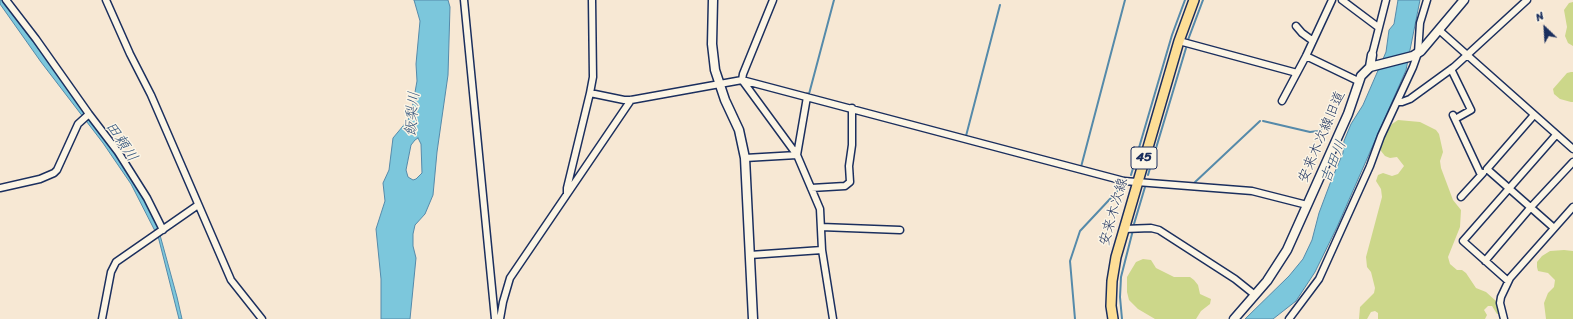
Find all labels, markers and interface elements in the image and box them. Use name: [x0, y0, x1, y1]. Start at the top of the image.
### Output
text: N: [1532, 6, 1547, 27]
north arrow: [1525, 8, 1565, 48]
street label: 安来木次線旧道: [1295, 89, 1349, 185]
water label: 飯梨川: [402, 91, 424, 137]
water label: 田頼川: [101, 118, 141, 166]
water label: 吉田川: [1317, 138, 1351, 186]
road number: 45: [1131, 147, 1157, 169]
street label: 安来木次線: [1096, 176, 1132, 248]

